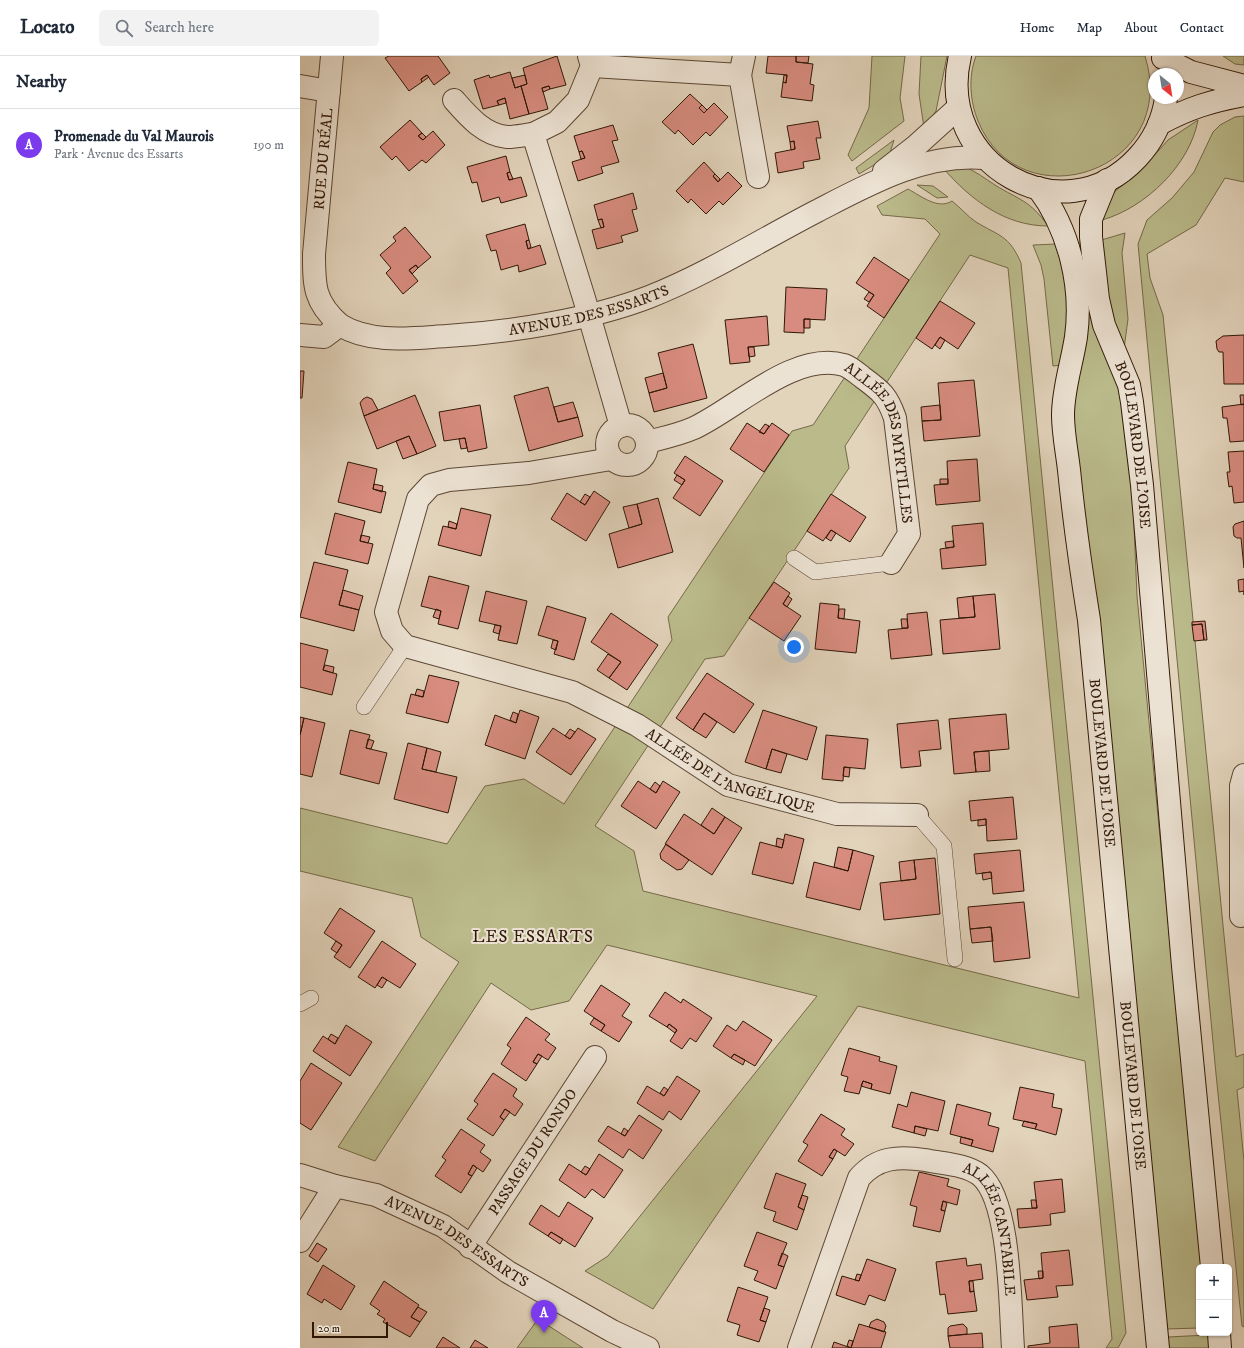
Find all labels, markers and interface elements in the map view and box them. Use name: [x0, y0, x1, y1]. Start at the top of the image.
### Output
search box: [99, 10, 379, 46]
text: Locato: [20, 16, 75, 39]
icon: search: [113, 17, 135, 39]
text: Search here: [145, 18, 214, 37]
text: Home: [1020, 19, 1054, 37]
text: Map: [1076, 19, 1102, 37]
text: About: [1124, 19, 1158, 37]
text: Contact: [1180, 19, 1224, 37]
north arrow: [1148, 68, 1184, 104]
text: Nearby: [16, 71, 66, 93]
street label: RUE DU RÉAL: [310, 107, 337, 211]
text: Promenade du Val Maurois: [54, 127, 214, 146]
text: A: [25, 137, 33, 153]
text: 190 m: [253, 137, 284, 153]
text: Park · Avenue des Essarts: [54, 146, 183, 162]
street label: AVENUE DES ESSARTS: [508, 281, 672, 340]
street label: ALLÉE DES MYRTILLES: [841, 358, 917, 525]
street label: BOULEVARD DE L'OISE: [1110, 358, 1155, 530]
your location: [784, 637, 804, 657]
street label: BOULEVARD DE L'OISE: [1085, 678, 1120, 849]
street label: ALLÉE DE L'ANGÉLIQUE: [642, 724, 817, 818]
district label: LES ESSARTS: [472, 926, 594, 948]
street label: BOULEVARD DE L'OISE: [1115, 1000, 1150, 1171]
street label: PASSAGE DU RONDO: [485, 1085, 582, 1219]
street label: ALLÉE CANTABILE: [960, 1159, 1019, 1297]
street label: AVENUE DES ESSARTS: [382, 1191, 532, 1292]
map controls: [1196, 1264, 1232, 1336]
button: +: [1196, 1264, 1232, 1300]
pin: A: [531, 1300, 557, 1333]
button: −: [1196, 1300, 1232, 1336]
scale bar: [312, 1320, 388, 1339]
text: 20 m: [318, 1322, 340, 1336]

